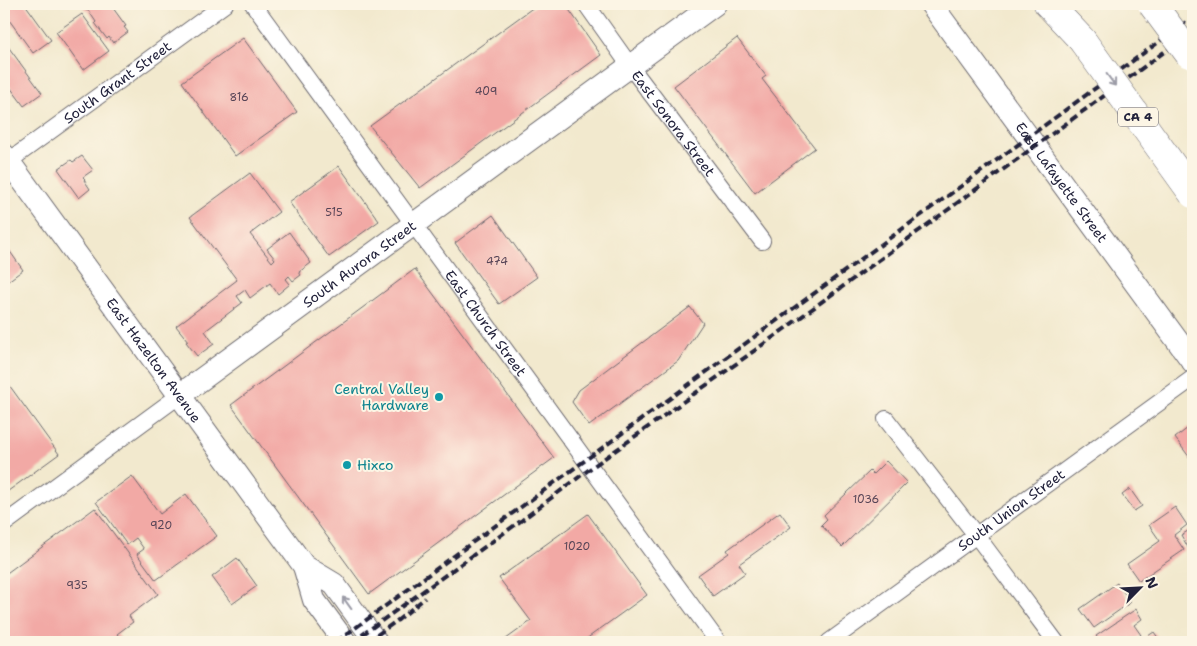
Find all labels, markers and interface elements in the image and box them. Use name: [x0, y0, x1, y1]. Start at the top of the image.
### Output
street label: South Grant Street: [60, 37, 175, 127]
street label: East Sonora Street: [628, 67, 719, 180]
one-way arrow: [1106, 73, 1116, 87]
house number: 409: [475, 84, 497, 99]
house number: 816: [229, 90, 249, 105]
road number: CA 4: [1118, 108, 1158, 126]
street label: East Lafayette Street: [1011, 119, 1112, 246]
house number: 515: [325, 205, 343, 220]
street label: South Aurora Street: [299, 217, 420, 311]
house number: 474: [486, 254, 508, 269]
street label: East Church Street: [441, 267, 530, 380]
street label: East Hazelton Avenue: [102, 294, 205, 426]
place label: Central Valley Hardware: [334, 380, 429, 414]
marker: Central Valley Hardware: [433, 391, 445, 403]
place label: Hixco: [357, 456, 393, 474]
marker: Hixco: [341, 459, 353, 471]
street label: South Union Street: [954, 465, 1068, 555]
house number: 1036: [853, 492, 879, 507]
house number: 920: [150, 518, 172, 533]
house number: 1020: [564, 539, 590, 554]
north arrow: [1114, 564, 1164, 614]
text: N: [1141, 574, 1162, 591]
house number: 935: [66, 578, 88, 593]
one-way arrow: [342, 597, 353, 610]

